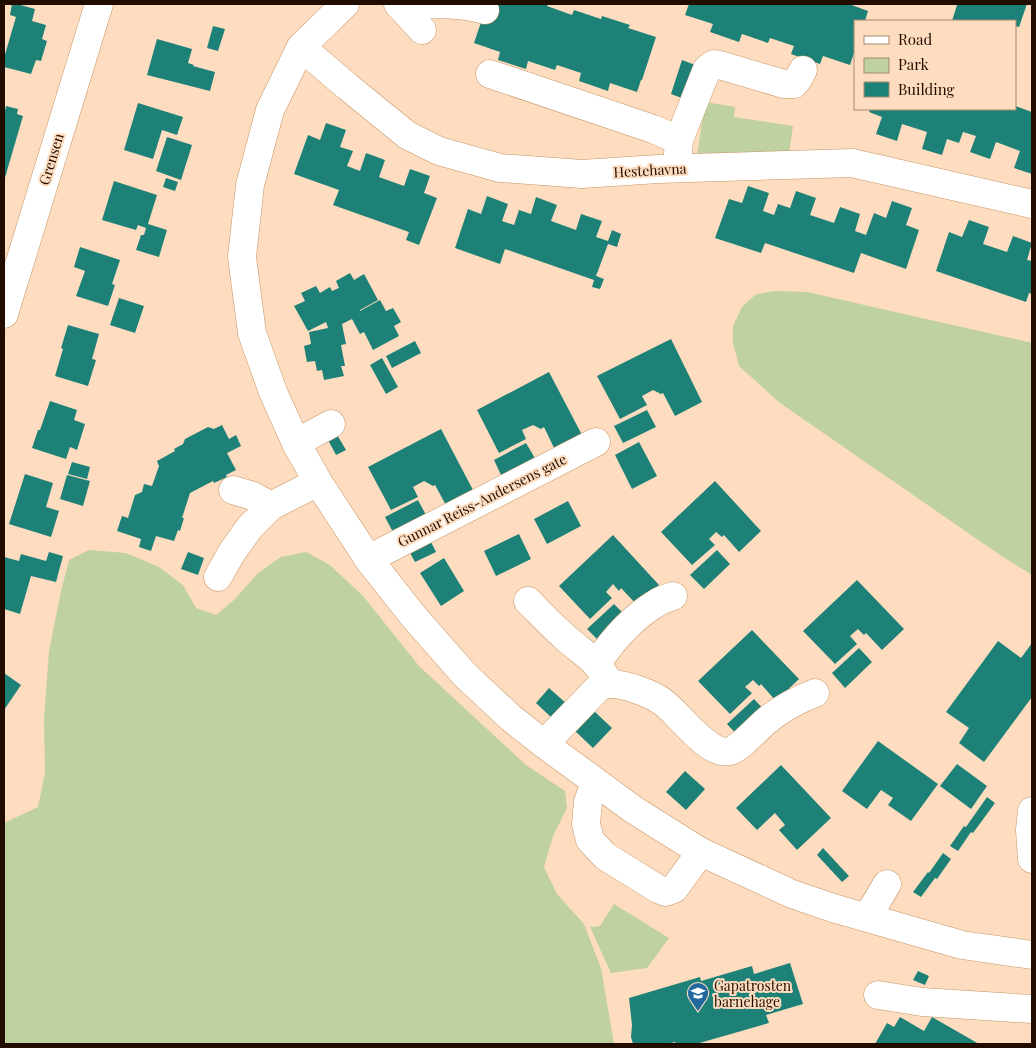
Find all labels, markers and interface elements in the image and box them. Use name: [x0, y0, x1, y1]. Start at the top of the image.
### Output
legend: [854, 20, 1016, 110]
text: Road: [898, 29, 932, 49]
text: Park: [898, 54, 930, 74]
text: Building: [898, 79, 955, 99]
street label: Grensen: [34, 130, 68, 187]
street label: Hestehavna: [613, 159, 687, 181]
street label: Gunnar Reiss-Andersens gate: [394, 449, 570, 551]
place label: Gapatrosten barnehage: [714, 976, 792, 1011]
school or university icon: Gapatrosten barnehage: [686, 981, 710, 1012]

